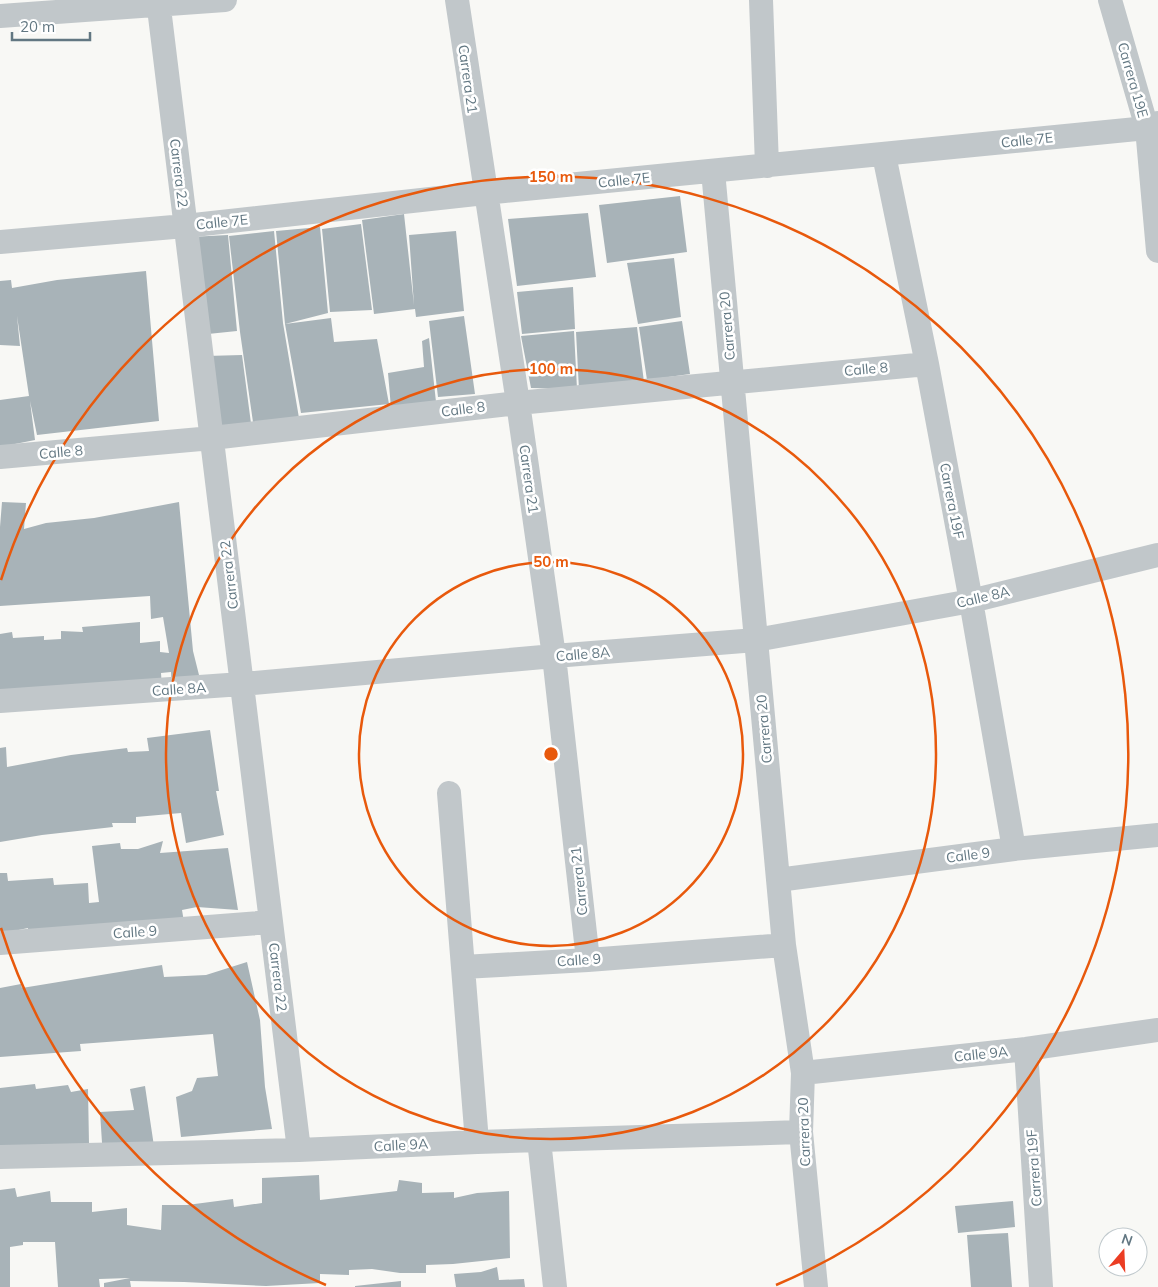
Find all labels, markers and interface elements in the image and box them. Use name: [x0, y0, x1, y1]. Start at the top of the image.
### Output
scale bar: [12, 10, 90, 42]
text: 20 m: [20, 17, 55, 36]
street label: Carrera 19E: [1114, 40, 1152, 120]
street label: Carrera 21: [454, 43, 482, 115]
street label: Calle 7E: [1000, 128, 1054, 152]
street label: Carrera 22: [166, 138, 192, 208]
text: 150 m: [529, 167, 573, 186]
street label: Calle 7E: [597, 168, 651, 192]
street label: Calle 7E: [195, 210, 249, 234]
street label: Carrera 20: [715, 291, 739, 361]
street label: Calle 8: [843, 358, 889, 380]
text: 100 m: [529, 359, 573, 378]
street label: Calle 8: [440, 397, 486, 421]
street label: Calle 8: [38, 441, 84, 463]
street label: Carrera 21: [515, 443, 543, 515]
street label: Carrera 19F: [936, 461, 968, 541]
street label: Carrera 22: [216, 540, 242, 610]
text: 50 m: [533, 552, 569, 571]
street label: Calle 8A: [954, 582, 1012, 612]
street label: Calle 8A: [555, 643, 612, 665]
street label: Calle 8A: [151, 678, 207, 700]
street label: Carrera 20: [752, 694, 776, 764]
centre of rings: [542, 745, 560, 763]
street label: Calle 9: [945, 843, 991, 867]
street label: Carrera 21: [566, 846, 592, 916]
street label: Calle 9: [112, 921, 158, 943]
street label: Carrera 22: [265, 942, 291, 1012]
street label: Calle 9: [556, 949, 602, 971]
street label: Calle 9A: [953, 1042, 1010, 1066]
street label: Carrera 20: [794, 1097, 814, 1167]
street label: Carrera 19F: [1022, 1129, 1046, 1207]
street label: Calle 9A: [373, 1135, 429, 1155]
north arrow: [1098, 1227, 1148, 1277]
text: N: [1119, 1229, 1135, 1250]

